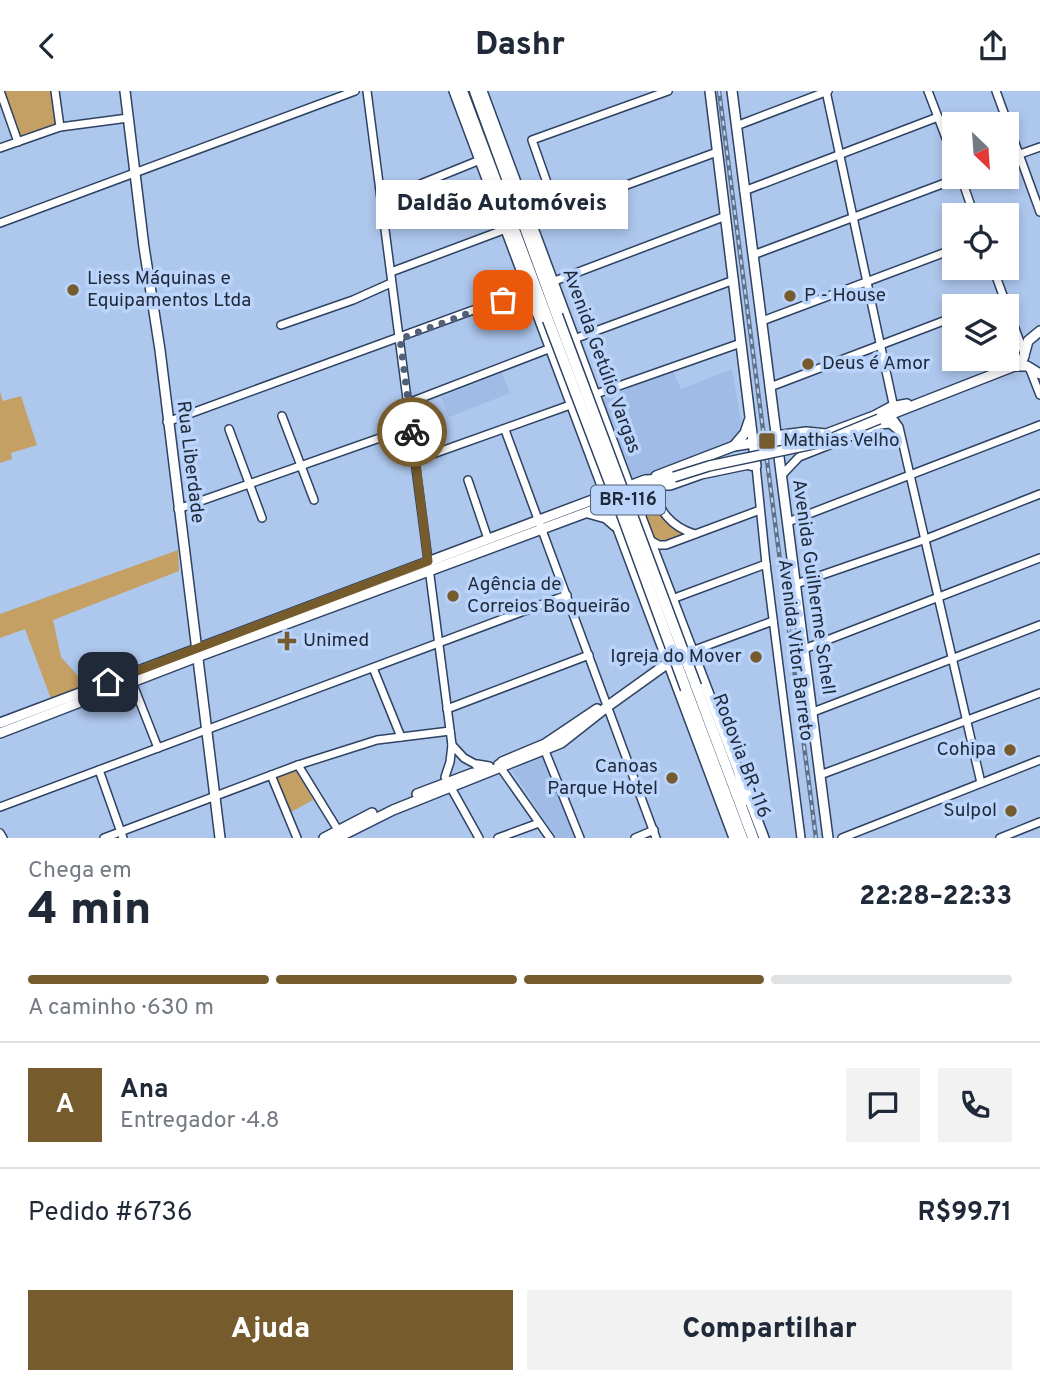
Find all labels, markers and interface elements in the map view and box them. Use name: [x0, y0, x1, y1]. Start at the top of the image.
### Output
text: Dashr: [475, 26, 565, 66]
icon: back: [28, 27, 66, 65]
icon: share: [974, 27, 1012, 65]
north arrow: [942, 112, 1018, 189]
map controls: [942, 112, 1019, 371]
callout: Daldão Automóveis: [377, 181, 629, 230]
text: Daldão Automóveis: [397, 190, 607, 219]
button: locate: [942, 203, 1019, 280]
street label: Avenida Getúlio Vargas: [556, 265, 646, 457]
place label: Liess Máquinas e Equipamentos Ltda: [87, 267, 251, 313]
pin: [473, 270, 533, 330]
icon: bag: [484, 281, 522, 319]
marker: Liess Máquinas e Equipamentos Ltda: [65, 282, 81, 298]
place label: P - House: [804, 284, 886, 308]
marker: P - House: [782, 288, 798, 304]
button: layers: [942, 294, 1019, 371]
place label: Deus é Amor: [822, 352, 931, 376]
marker: Deus é Amor: [800, 356, 816, 372]
courier: [377, 397, 447, 467]
street label: Rua Liberdade: [171, 399, 209, 525]
icon: bike: [393, 413, 431, 451]
place label: Mathias Velho: [783, 429, 900, 453]
marker: Mathias Velho: [757, 431, 777, 451]
street label: Avenida Guilherme Schell: [786, 478, 840, 696]
road number: BR-116: [591, 485, 665, 515]
street label: Avenida Vitor Barreto: [772, 558, 818, 742]
place label: Agência de Correios Boqueirão: [467, 573, 630, 619]
marker: Agência de Correios Boqueirão: [445, 588, 461, 604]
place label: Unimed: [303, 629, 369, 653]
marker: Unimed: [277, 631, 297, 651]
place label: Igreja do Mover: [610, 645, 743, 669]
marker: Igreja do Mover: [748, 649, 764, 665]
pin: [78, 652, 138, 712]
icon: home: [89, 663, 127, 701]
street label: Rodovia BR-116: [706, 690, 776, 822]
place label: Cohipa: [936, 738, 996, 762]
marker: Cohipa: [1002, 742, 1018, 758]
place label: Canoas Parque Hotel: [547, 755, 658, 801]
marker: Canoas Parque Hotel: [664, 770, 680, 786]
place label: Sulpol: [943, 799, 997, 823]
marker: Sulpol: [1003, 803, 1019, 819]
text: Chega em: [28, 857, 132, 886]
text: 22:28–22:33: [859, 881, 1012, 914]
text: 4 min: [28, 882, 152, 941]
text: A caminho · 630 m: [28, 994, 214, 1023]
button: chat: [846, 1068, 920, 1142]
button: phone: [938, 1068, 1012, 1142]
text: Ana: [120, 1074, 169, 1107]
text: A: [56, 1089, 74, 1122]
text: Entregador · 4.8: [120, 1107, 280, 1136]
text: Pedido #6736: [28, 1197, 192, 1230]
text: R$99.71: [918, 1197, 1012, 1230]
button: Ajuda: [28, 1290, 513, 1370]
button: Compartilhar: [527, 1290, 1012, 1370]

